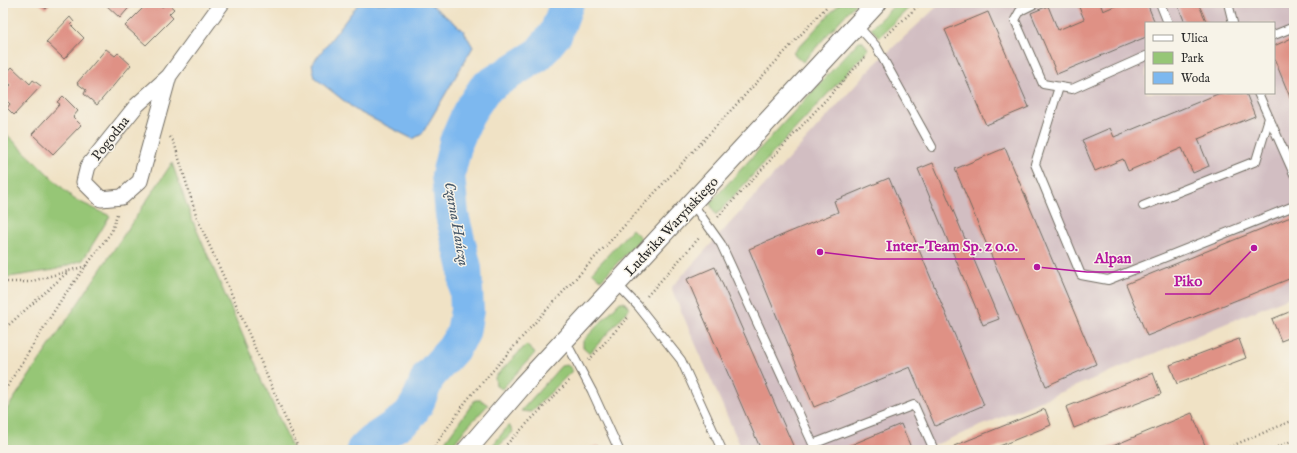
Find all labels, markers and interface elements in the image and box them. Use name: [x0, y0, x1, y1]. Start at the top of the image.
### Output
legend: [1145, 22, 1275, 94]
text: Ulica: [1181, 31, 1209, 46]
text: Park: [1181, 51, 1204, 66]
text: Woda: [1181, 71, 1211, 86]
street label: Pogodna: [88, 112, 134, 164]
street label: Ludwika Waryńskiego: [621, 173, 723, 280]
water label: Czarna Hańcza: [440, 181, 473, 268]
callout: Inter-Team Sp. z o.o.: [878, 232, 1025, 259]
text: Inter-Team Sp. z o.o.: [886, 237, 1018, 256]
callout: Alpan: [1087, 245, 1140, 272]
text: Alpan: [1094, 249, 1131, 268]
callout: Piko: [1165, 267, 1210, 294]
text: Piko: [1174, 272, 1202, 291]

